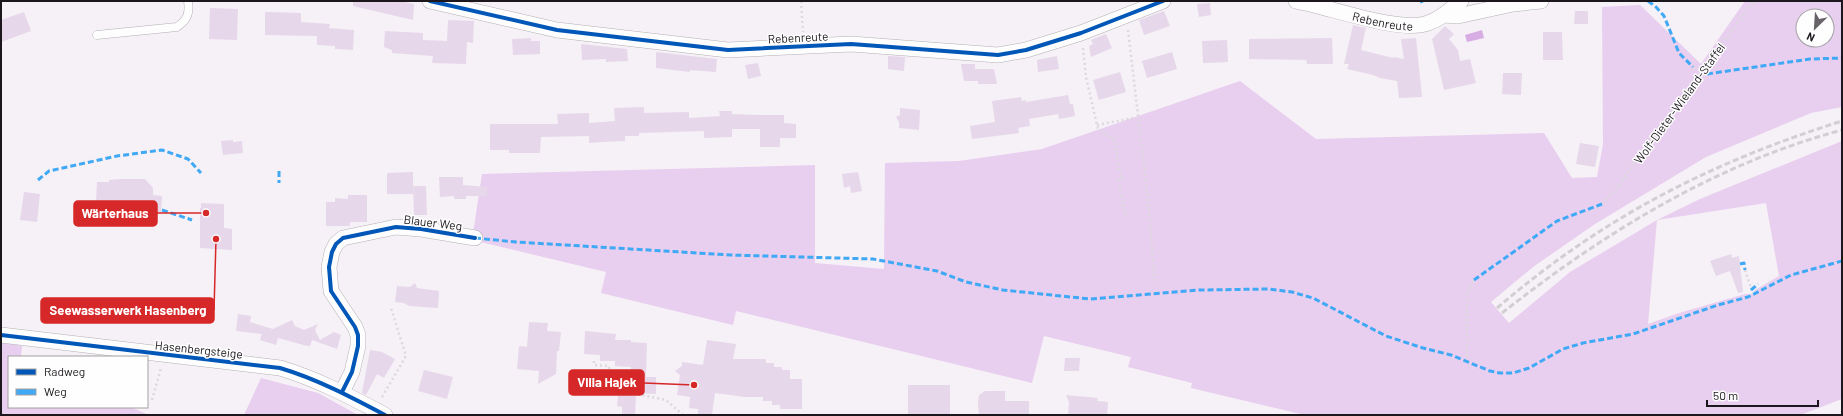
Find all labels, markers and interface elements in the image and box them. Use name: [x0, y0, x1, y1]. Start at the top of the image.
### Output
north arrow: [1795, 8, 1835, 48]
street label: Rebenreute: [1351, 9, 1413, 33]
street label: Rebenreute: [767, 28, 829, 46]
text: N: [1804, 30, 1817, 45]
street label: Wolf-Dieter-Wieland-Staffel: [1631, 40, 1727, 166]
callout: Wärterhaus: [74, 201, 157, 226]
text: Wärterhaus: [81, 205, 149, 221]
street label: Blauer Weg: [403, 211, 463, 233]
callout: Seewasserwerk Hasenberg: [41, 298, 214, 323]
text: Seewasserwerk Hasenberg: [50, 302, 206, 318]
street label: Hasenbergsteige: [154, 337, 244, 361]
legend: [8, 356, 148, 408]
text: Radweg: [44, 364, 85, 378]
callout: Villa Hajek: [569, 370, 644, 395]
text: Villa Hajek: [577, 374, 637, 390]
scale bar: [1707, 382, 1818, 408]
text: Weg: [44, 384, 67, 398]
text: 50 m: [1713, 388, 1738, 402]

